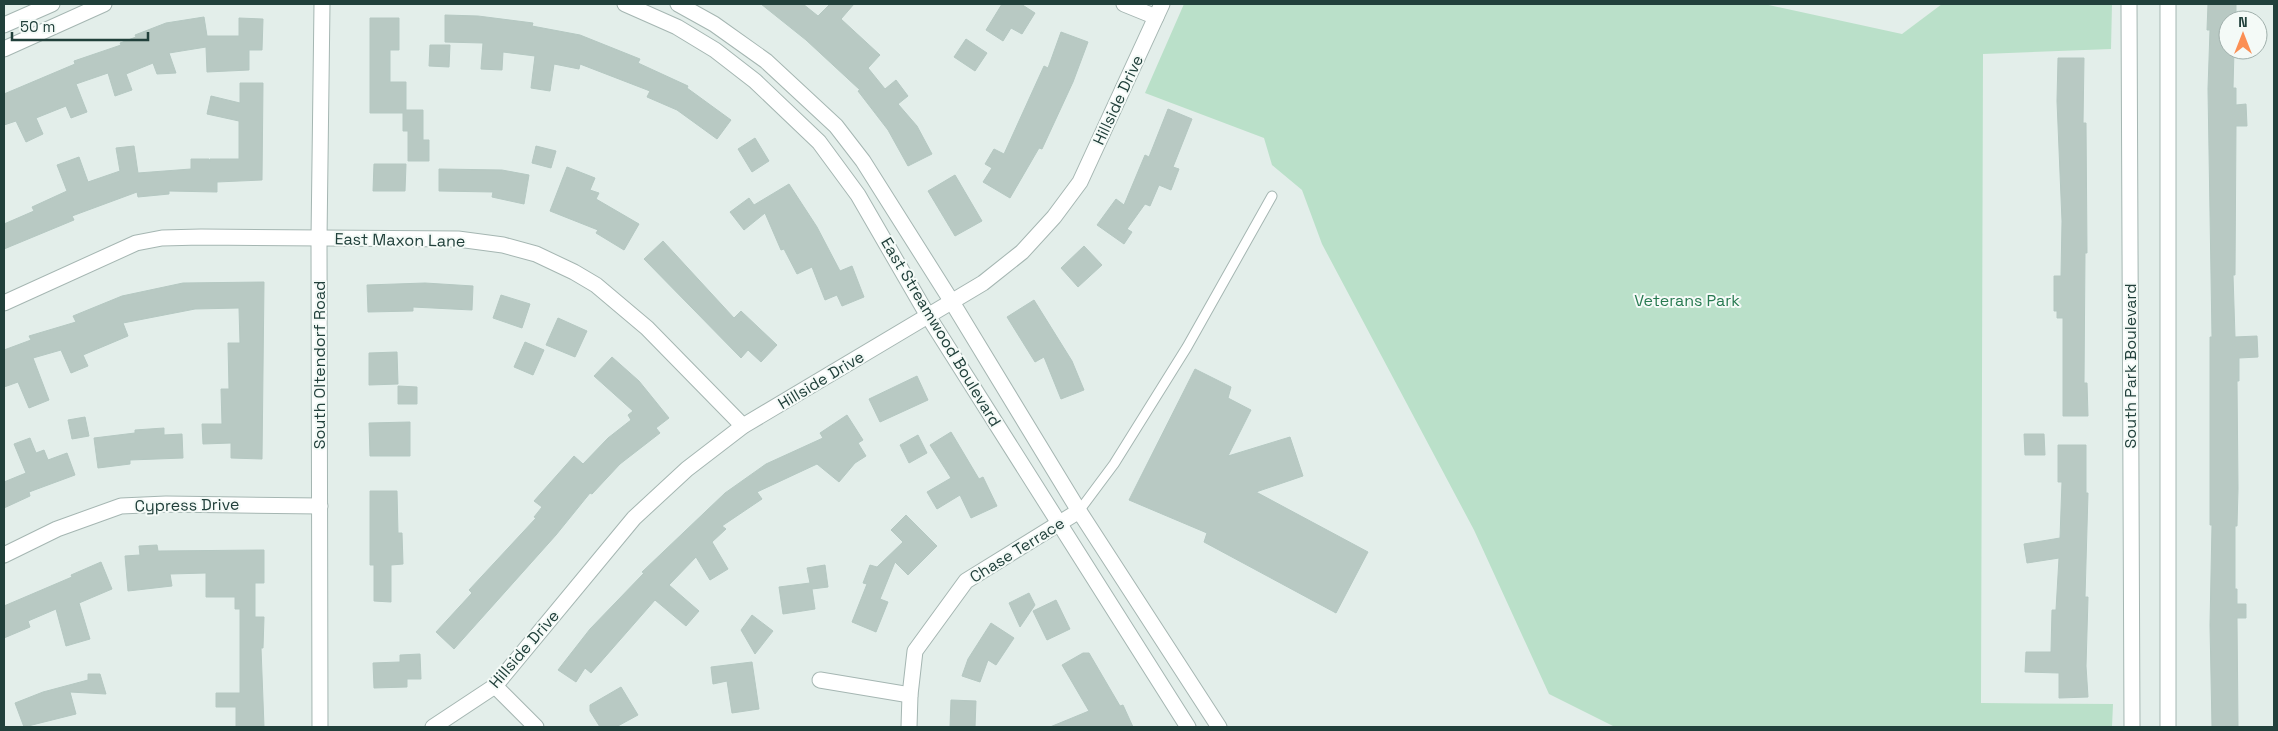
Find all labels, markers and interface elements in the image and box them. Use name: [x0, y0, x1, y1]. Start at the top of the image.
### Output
scale bar: [12, 10, 149, 42]
north arrow: [2218, 10, 2268, 60]
text: N: [2238, 13, 2248, 31]
text: 50 m: [20, 17, 55, 36]
street label: Hillside Drive: [1088, 52, 1148, 148]
street label: East Maxon Lane: [334, 228, 466, 252]
street label: East Streamwood Boulevard: [876, 234, 1006, 430]
street label: South Oltendorf Road: [309, 281, 330, 449]
street label: South Park Boulevard: [2120, 283, 2141, 449]
park label: Veterans Park: [1634, 290, 1740, 311]
street label: Hillside Drive: [774, 346, 868, 414]
street label: Cypress Drive: [134, 494, 240, 516]
street label: Chase Terrace: [966, 513, 1068, 587]
street label: Hillside Drive: [484, 606, 564, 692]

